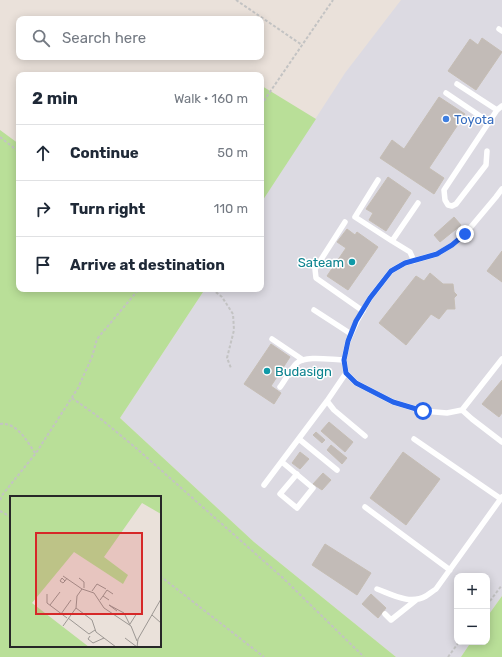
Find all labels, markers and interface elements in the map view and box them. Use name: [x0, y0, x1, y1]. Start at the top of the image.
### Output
search box: [16, 16, 264, 60]
icon: search: [30, 27, 52, 49]
text: Search here: [62, 29, 146, 47]
text: 2 min: [32, 88, 78, 108]
text: Walk · 160 m: [174, 91, 248, 106]
place label: Toyota: [454, 112, 494, 127]
marker: Toyota: [441, 114, 451, 124]
icon: ahead: [32, 142, 54, 164]
text: Continue: [70, 144, 139, 162]
text: 50 m: [217, 145, 248, 160]
icon: right: [32, 198, 54, 220]
text: Turn right: [70, 200, 145, 218]
text: 110 m: [214, 201, 248, 216]
route end: [456, 225, 474, 243]
icon: arrive: [32, 254, 54, 276]
place label: Sateam: [298, 255, 344, 270]
text: Arrive at destination: [70, 256, 225, 274]
marker: Sateam: [347, 257, 357, 267]
place label: Budasign: [275, 364, 332, 380]
marker: Budasign: [262, 366, 272, 376]
route start: [414, 402, 432, 420]
inset map: [10, 496, 161, 647]
map controls: [454, 573, 490, 645]
button: +: [454, 573, 490, 609]
button: −: [454, 609, 490, 645]

